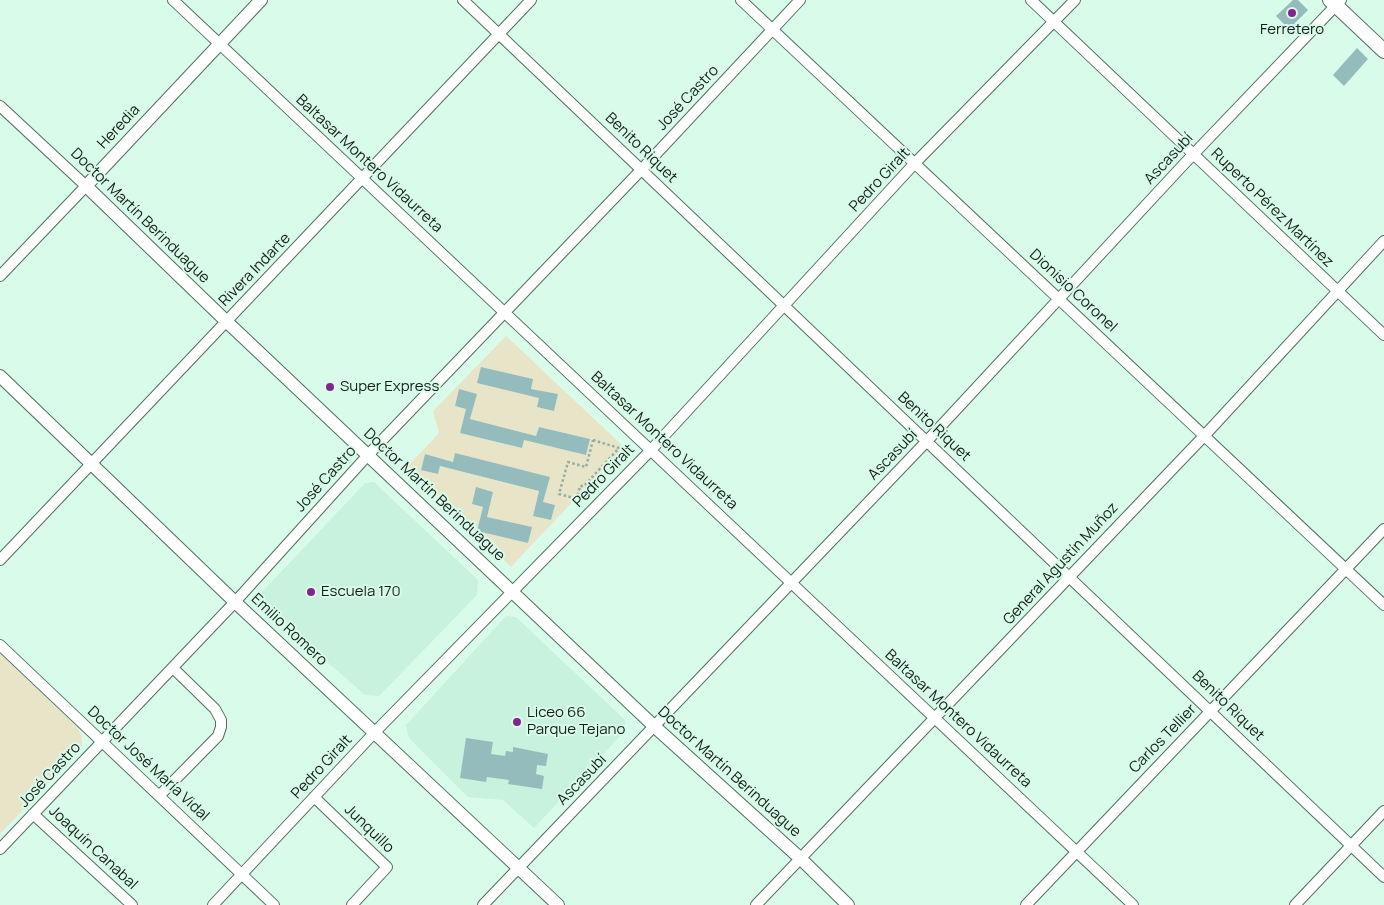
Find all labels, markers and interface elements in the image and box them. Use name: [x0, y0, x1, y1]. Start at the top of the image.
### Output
marker: Ferretero: [1286, 7, 1298, 19]
place label: Ferretero: [1260, 21, 1324, 39]
street label: José Castro: [653, 62, 723, 134]
street label: Baltasar Montero Vidaurreta: [292, 91, 446, 237]
street label: Heredia: [94, 101, 144, 153]
street label: Benito Riquet: [601, 109, 681, 187]
street label: Ascasubí: [1141, 130, 1197, 188]
street label: Pedro Giralt: [846, 144, 914, 216]
street label: Doctor Martín Berinduague: [67, 145, 213, 287]
street label: Ruperto Pérez Martínez: [1207, 145, 1337, 271]
street label: Rivera Indarte: [216, 230, 294, 310]
street label: Dionisio Coronel: [1026, 246, 1120, 336]
street label: Baltasar Montero Vidaurreta: [587, 368, 741, 514]
place label: Super Express: [340, 378, 439, 396]
marker: Super Express: [324, 381, 336, 393]
street label: Benito Riquet: [894, 389, 974, 465]
street label: Doctor Martín Berinduague: [360, 425, 508, 565]
street label: Ascasubí: [865, 426, 921, 484]
street label: Pedro Giralt: [569, 441, 639, 511]
street label: José Castro: [292, 442, 360, 516]
street label: General Agustín Muñoz: [1000, 499, 1122, 629]
place label: Escuela 170: [321, 583, 401, 601]
marker: Escuela 170: [305, 586, 317, 598]
street label: Emilio Romero: [247, 590, 331, 670]
street label: Baltasar Montero Vidaurreta: [881, 646, 1035, 792]
street label: Benito Riquet: [1188, 667, 1268, 745]
street label: Carlos Tellier: [1126, 701, 1200, 777]
street label: Doctor José María Vidal: [83, 703, 213, 825]
street label: Doctor Martín Berinduague: [654, 703, 804, 841]
place label: Liceo 66 Parque Tejano: [527, 704, 625, 739]
marker: Liceo 66 Parque Tejano: [511, 716, 523, 728]
street label: Pedro Giralt: [288, 731, 356, 803]
street label: José Castro: [15, 739, 85, 811]
street label: Ascasubí: [554, 751, 610, 809]
street label: Junquillo: [340, 801, 398, 857]
street label: Joaquín Canabal: [45, 802, 141, 894]

